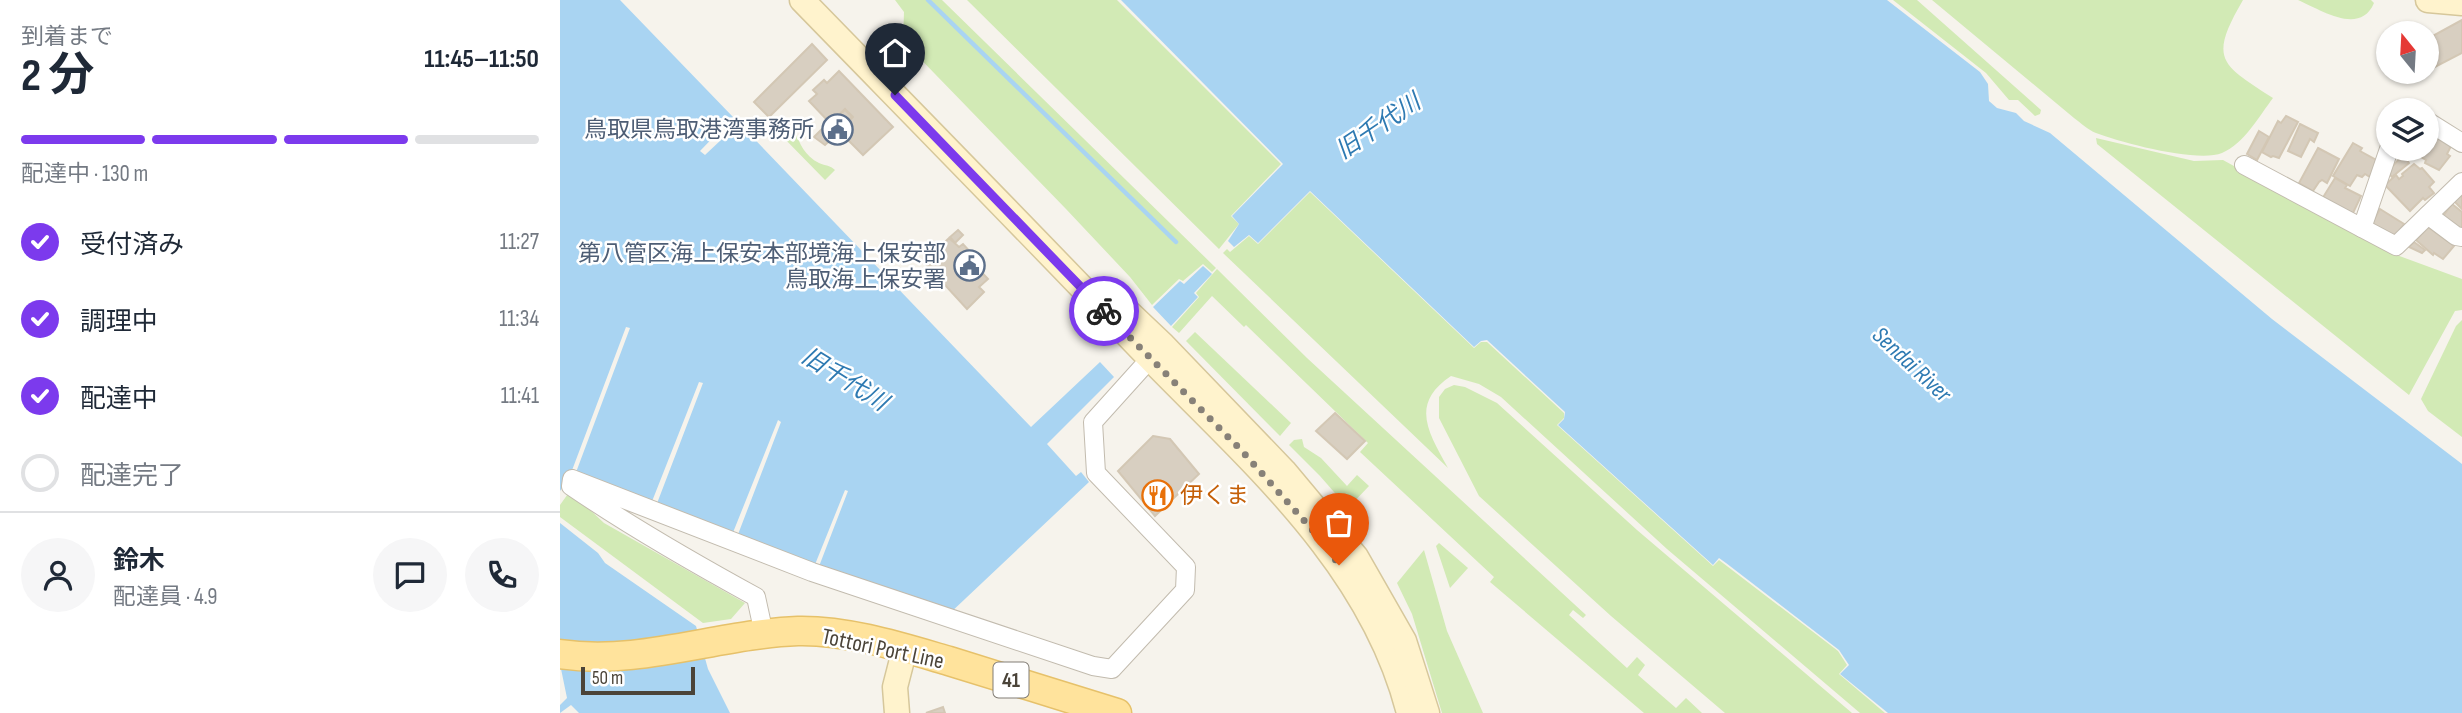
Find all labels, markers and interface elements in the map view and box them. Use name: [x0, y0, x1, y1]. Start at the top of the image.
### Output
north arrow: [2376, 21, 2440, 84]
map controls: [2376, 21, 2439, 161]
text: 到着まで: [21, 23, 113, 51]
pin: [865, 23, 925, 95]
icon: home: [876, 34, 914, 72]
text: 11:45–11:50: [424, 44, 539, 75]
text: 2 分: [21, 49, 94, 104]
water label: 旧千代川: [1330, 86, 1429, 165]
button: layers: [2376, 98, 2439, 161]
public building icon: 鳥取県鳥取港湾事務所: [820, 112, 854, 146]
place label: 鳥取県鳥取港湾事務所: [584, 116, 814, 144]
text: 配達中 · 130 m: [21, 160, 148, 188]
icon: check: [21, 223, 59, 261]
text: 11:27: [500, 228, 539, 256]
text: 受付済み: [80, 230, 184, 261]
place label: 第八管区海上保安本部境海上保安部 鳥取海上保安署: [578, 240, 946, 294]
public building icon: 第八管区海上保安本部境海上保安部 鳥取海上保安署: [952, 249, 986, 283]
courier: [1069, 276, 1139, 346]
icon: bike: [1085, 292, 1123, 330]
icon: check: [21, 300, 59, 338]
text: 11:34: [499, 305, 539, 333]
text: 調理中: [80, 307, 158, 338]
water label: Sendai River: [1866, 321, 1958, 409]
water label: 旧千代川: [796, 342, 896, 419]
icon: check: [21, 377, 59, 415]
text: 11:41: [501, 382, 539, 410]
text: 配達中: [80, 384, 158, 415]
text: 配達完了: [80, 461, 184, 492]
restaurant icon: 伊くま: [1140, 478, 1174, 512]
place label: 伊くま: [1180, 482, 1249, 510]
pin: [1309, 493, 1369, 565]
icon: bag: [1320, 504, 1358, 542]
button: person: [21, 538, 95, 612]
button: chat: [373, 538, 447, 612]
button: phone: [465, 538, 539, 612]
text: 鈴木: [113, 546, 165, 577]
text: 配達員 · 4.9: [113, 583, 218, 611]
street label: Tottori Port Line: [819, 622, 946, 676]
road number: 41: [994, 662, 1028, 698]
scale bar: [581, 664, 695, 696]
text: 50 m: [592, 667, 623, 690]

